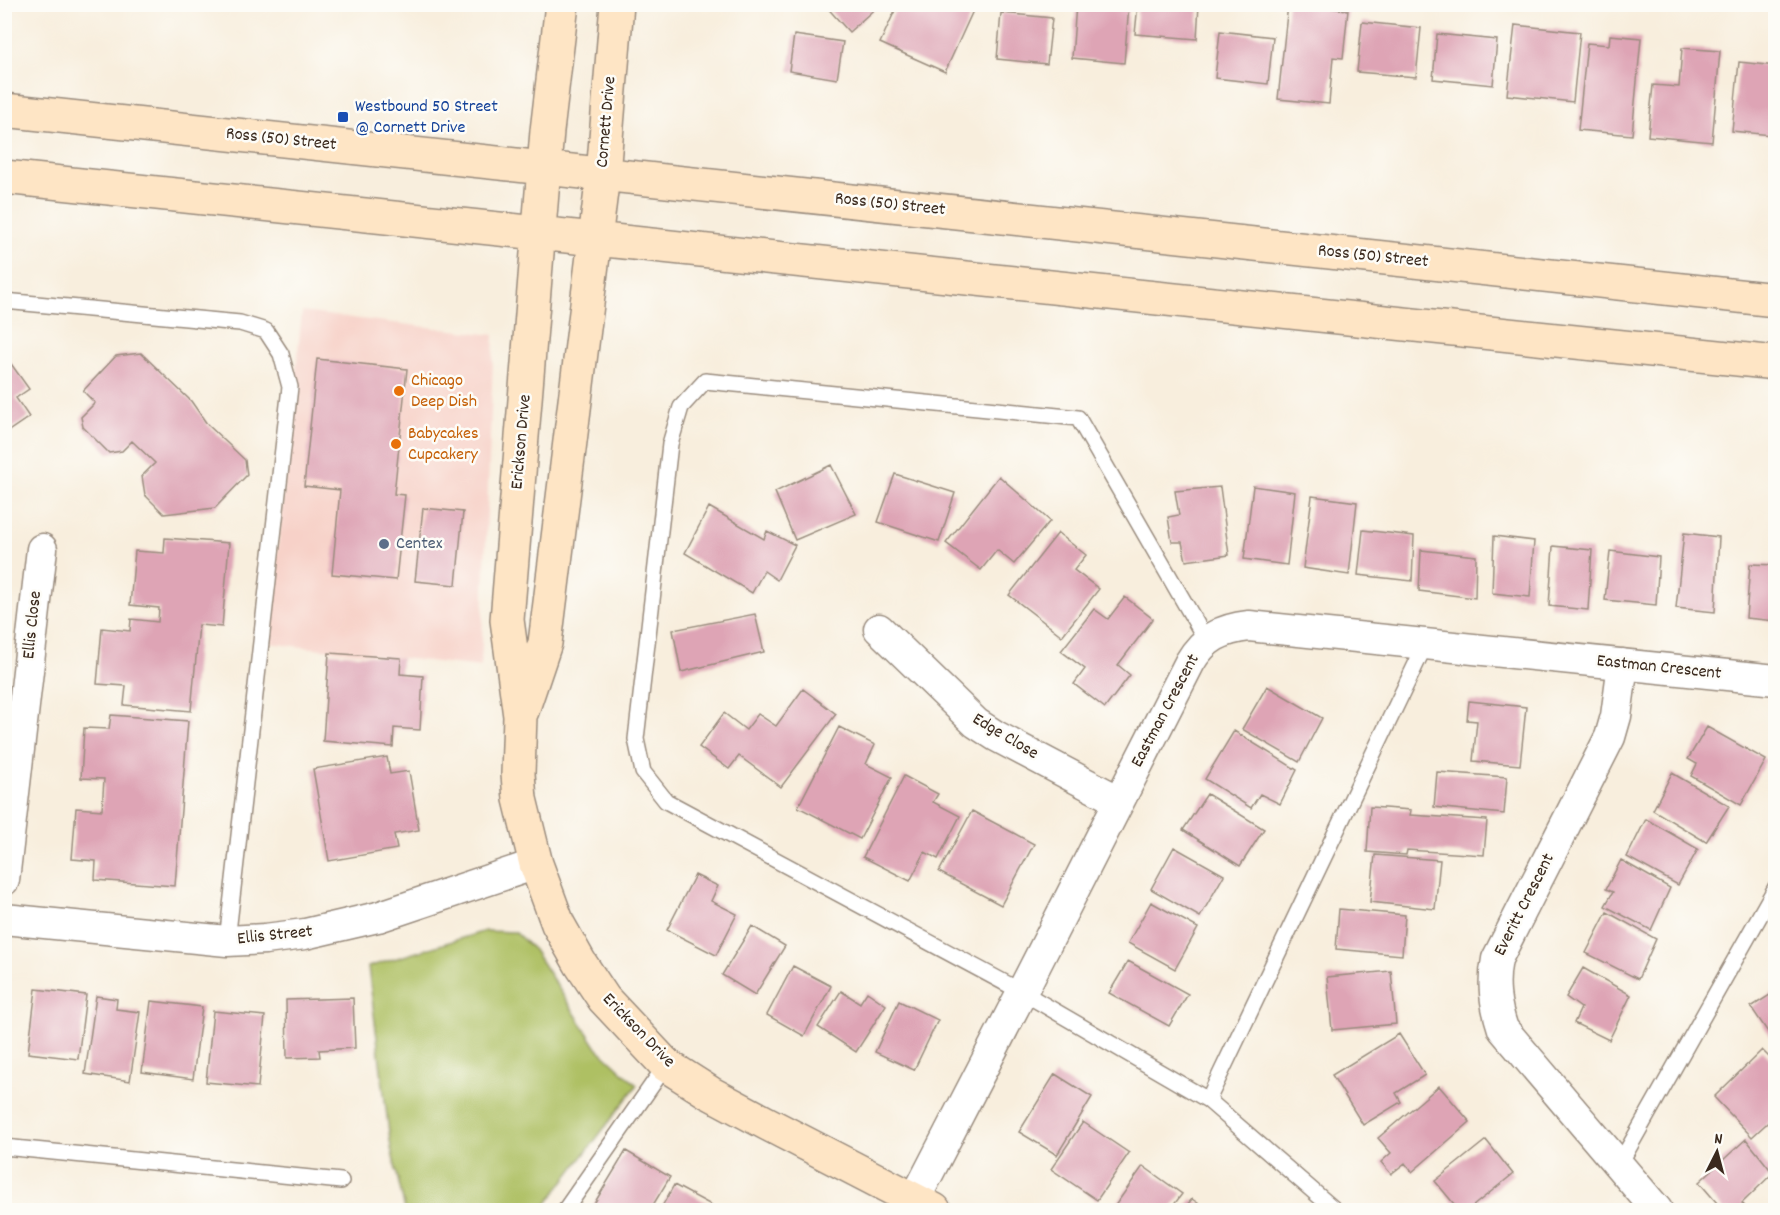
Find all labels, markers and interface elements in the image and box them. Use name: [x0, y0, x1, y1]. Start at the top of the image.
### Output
street label: Cornett Drive: [591, 75, 623, 169]
place label: Westbound 50 Street @ Cornett Drive: [355, 95, 498, 141]
marker: Westbound 50 Street @ Cornett Drive: [336, 110, 350, 124]
street label: Ross (50) Street: [224, 122, 338, 158]
street label: Ross (50) Street: [833, 187, 947, 223]
street label: Ross (50) Street: [1316, 239, 1430, 275]
place label: Chicago Deep Dish: [411, 369, 477, 415]
marker: Chicago Deep Dish: [392, 384, 406, 398]
street label: Erickson Drive: [505, 393, 539, 491]
place label: Babycakes Cupcakery: [408, 422, 479, 468]
marker: Babycakes Cupcakery: [389, 437, 403, 451]
place label: Centex: [396, 532, 443, 557]
marker: Centex: [377, 537, 391, 551]
street label: Ellis Close: [17, 590, 49, 660]
street label: Eastman Crescent: [1595, 649, 1723, 687]
street label: Eastman Crescent: [1126, 650, 1207, 772]
street label: Edge Close: [967, 707, 1043, 767]
street label: Everitt Crescent: [1488, 849, 1562, 961]
street label: Ellis Street: [236, 920, 314, 952]
street label: Erickson Drive: [596, 988, 680, 1074]
north arrow: [1687, 1122, 1747, 1182]
text: N: [1713, 1128, 1724, 1151]

